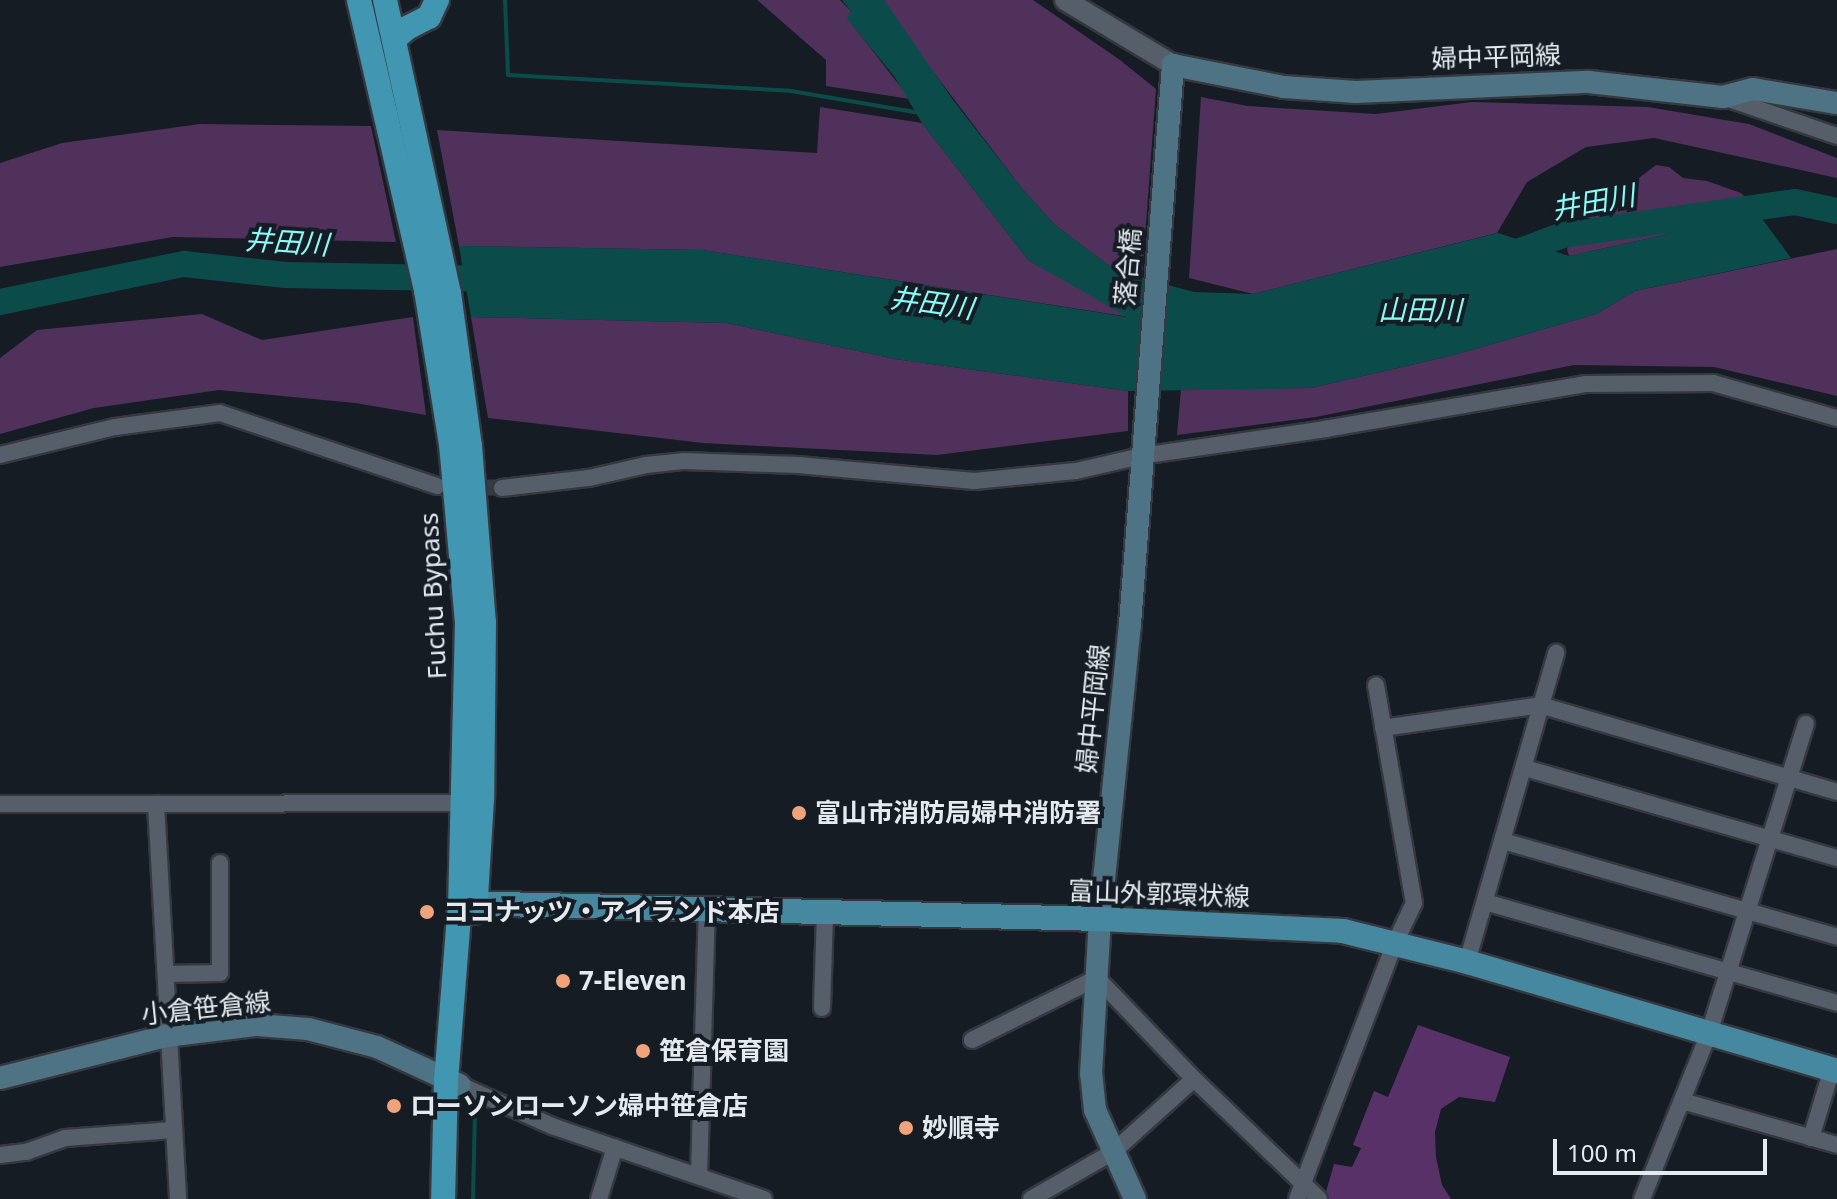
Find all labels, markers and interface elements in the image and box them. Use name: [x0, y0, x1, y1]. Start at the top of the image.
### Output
street label: 婦中平岡線: [1430, 39, 1562, 75]
water label: 井田川: [1549, 177, 1637, 225]
water label: 井田川: [244, 221, 330, 261]
street label: 落合橋: [1109, 227, 1147, 307]
water label: 井田川: [888, 280, 976, 324]
water label: 山田川: [1378, 292, 1462, 326]
street label: Fuchu Bypass: [413, 512, 453, 680]
street label: 婦中平岡線: [1071, 643, 1115, 775]
place label: 富山市消防局婦中消防署: [815, 797, 1101, 829]
marker: 富山市消防局婦中消防署: [790, 804, 808, 822]
street label: 富山外郭環状線: [1068, 875, 1250, 913]
place label: ココナッツ・アイランド本店: [443, 896, 781, 928]
marker: ココナッツ・アイランド本店: [418, 903, 436, 921]
place label: 7-Eleven: [579, 965, 687, 997]
marker: 7-Eleven: [554, 972, 572, 990]
street label: 小倉笹倉線: [140, 986, 272, 1030]
place label: 笹倉保育園: [659, 1035, 789, 1067]
marker: 笹倉保育園: [634, 1042, 652, 1060]
place label: ローソンローソン婦中笹倉店: [410, 1090, 748, 1122]
marker: ローソンローソン婦中笹倉店: [385, 1097, 403, 1115]
place label: 妙順寺: [922, 1112, 1000, 1144]
marker: 妙順寺: [897, 1119, 915, 1137]
scale bar: [1557, 1123, 1771, 1173]
text: 100 m: [1567, 1136, 1637, 1169]

